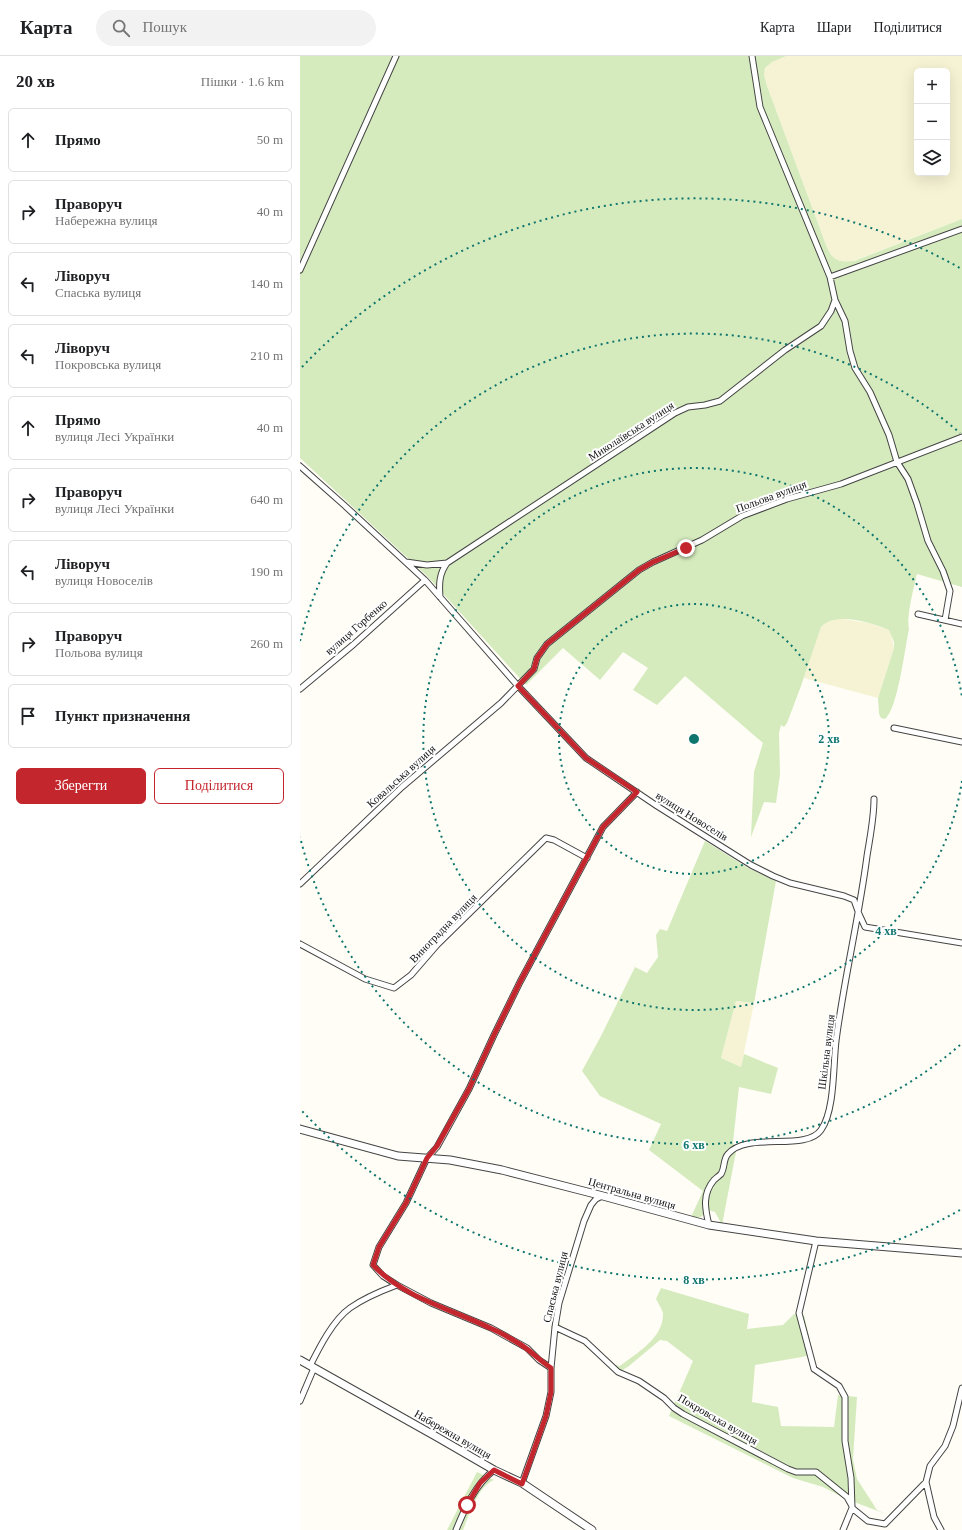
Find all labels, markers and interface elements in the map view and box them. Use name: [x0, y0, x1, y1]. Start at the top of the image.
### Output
search box: [96, 10, 376, 46]
text: Карта: [20, 17, 72, 38]
icon: search: [110, 17, 132, 39]
text: Пошук: [142, 19, 187, 35]
text: Карта: [760, 20, 795, 35]
text: Шари: [817, 20, 852, 35]
text: Поділитися: [874, 20, 942, 35]
map controls: [914, 68, 950, 176]
button: +: [914, 68, 950, 104]
text: 20 хв: [16, 72, 55, 91]
text: Пішки · 1.6 km: [201, 74, 284, 89]
button: −: [914, 104, 950, 140]
icon: ahead: [17, 129, 39, 151]
text: Прямо: [55, 132, 101, 148]
text: 50 m: [257, 132, 283, 147]
button: layers: [914, 140, 950, 176]
text: Праворуч: [55, 196, 122, 212]
icon: right: [17, 201, 39, 223]
text: 40 m: [257, 204, 283, 219]
text: Набережна вулиця: [55, 213, 158, 228]
text: Ліворуч: [55, 268, 110, 284]
icon: left: [17, 273, 39, 295]
text: 140 m: [250, 276, 283, 291]
text: Спаська вулиця: [55, 285, 141, 300]
text: Ліворуч: [55, 340, 110, 356]
icon: left: [17, 345, 39, 367]
text: 210 m: [250, 348, 283, 363]
text: Покровська вулиця: [55, 357, 161, 372]
street label: Миколаївська вулиця: [586, 399, 676, 463]
text: Прямо: [55, 412, 101, 428]
icon: ahead: [17, 417, 39, 439]
text: 40 m: [257, 420, 283, 435]
text: вулиця Лесі Українки: [55, 429, 174, 444]
street label: Польова вулиця: [734, 478, 808, 514]
text: Праворуч: [55, 484, 122, 500]
icon: right: [17, 489, 39, 511]
text: 640 m: [250, 492, 283, 507]
text: вулиця Лесі Українки: [55, 501, 174, 516]
route end: [677, 539, 695, 557]
text: Ліворуч: [55, 556, 110, 572]
icon: left: [17, 561, 39, 583]
text: 190 m: [250, 564, 283, 579]
text: вулиця Новоселів: [55, 573, 153, 588]
street label: вулиця Горбенко: [323, 597, 390, 657]
text: Праворуч: [55, 628, 122, 644]
icon: right: [17, 633, 39, 655]
text: 260 m: [250, 636, 283, 651]
text: Польова вулиця: [55, 645, 143, 660]
icon: arrive: [17, 705, 39, 727]
text: Пункт призначення: [55, 708, 190, 724]
centre of rings: [687, 732, 701, 746]
text: 2 хв: [818, 732, 840, 746]
street label: Ковальська вулиця: [364, 742, 438, 810]
button: Зберегти: [16, 768, 146, 804]
button: Поділитися: [154, 768, 284, 804]
street label: вулиця Новоселів: [654, 789, 730, 843]
street label: Виноградна вулиця: [407, 891, 479, 965]
text: 4 хв: [875, 924, 897, 938]
street label: Шкільна вулиця: [815, 1014, 837, 1090]
text: 6 хв: [683, 1138, 705, 1152]
street label: Центральна вулиця: [587, 1175, 677, 1211]
street label: Спаська вулиця: [540, 1250, 570, 1324]
text: 8 хв: [683, 1273, 705, 1287]
street label: Покровська вулиця: [676, 1391, 760, 1447]
street label: Набережна вулиця: [412, 1407, 494, 1461]
route start: [458, 1496, 476, 1514]

